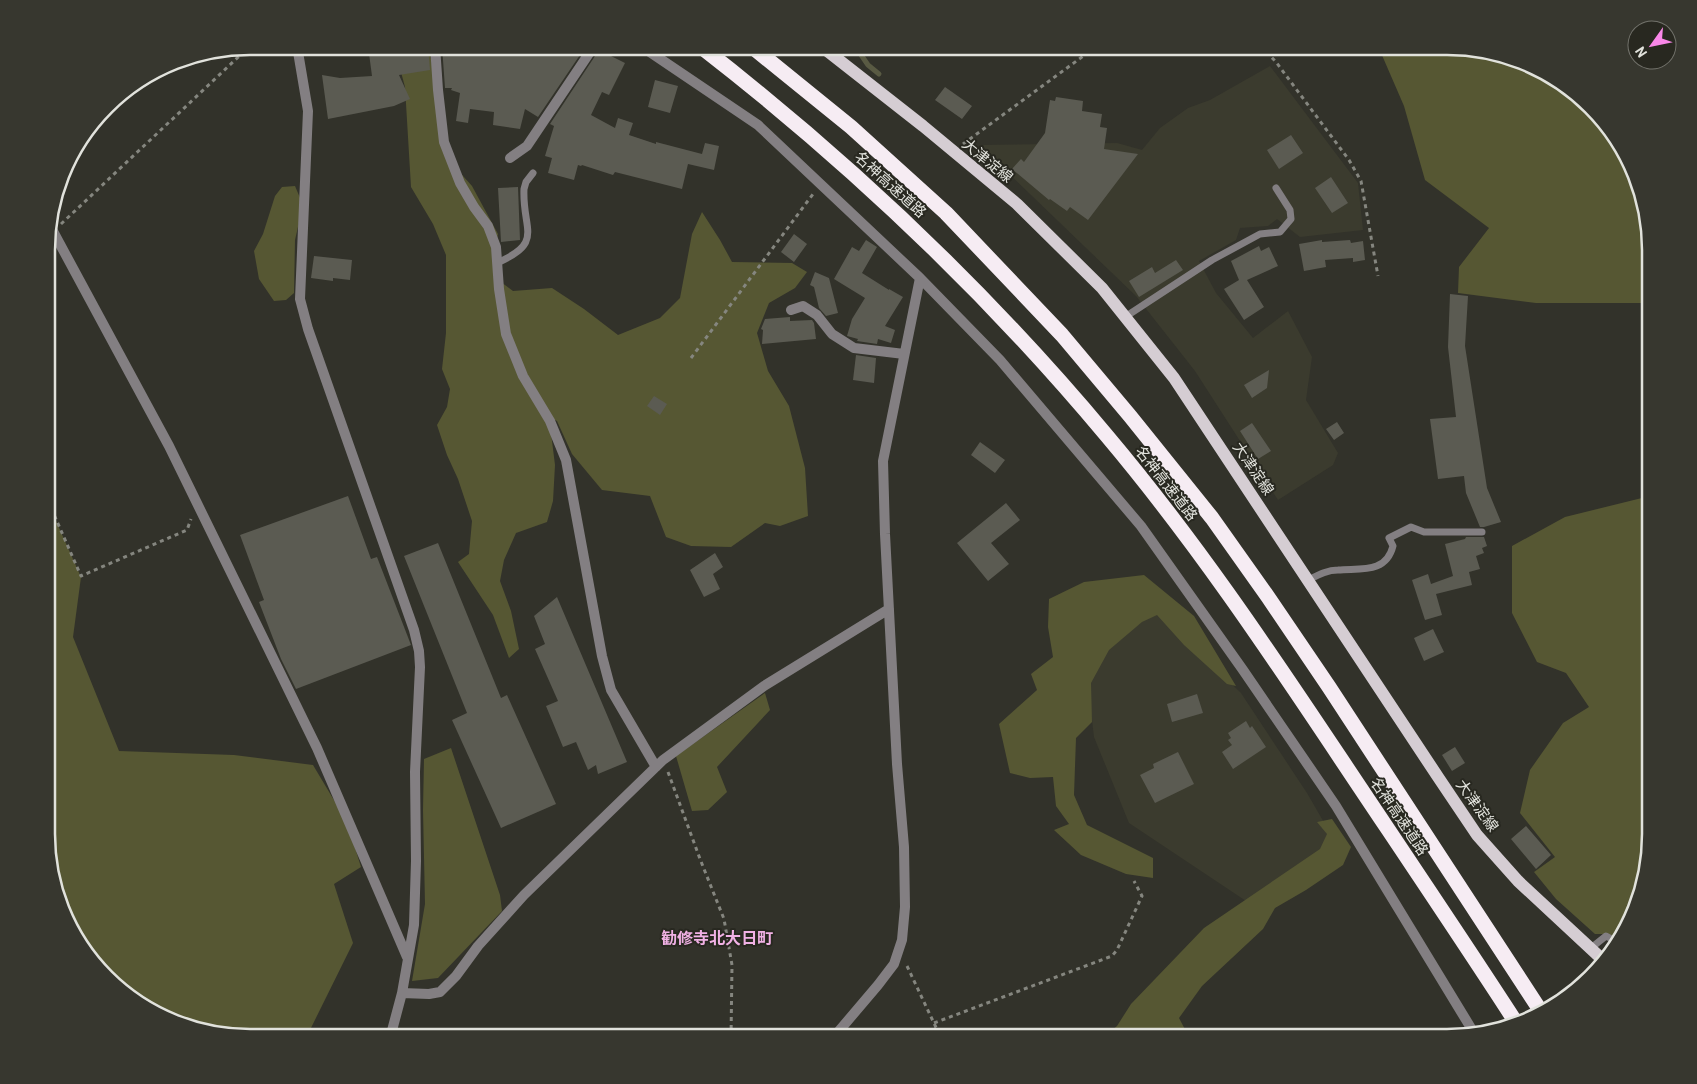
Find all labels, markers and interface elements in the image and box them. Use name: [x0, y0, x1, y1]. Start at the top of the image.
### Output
north arrow: [1627, 20, 1677, 70]
text: N: [1631, 44, 1650, 61]
street label: 大津淀線: [959, 134, 1017, 186]
street label: 名神高速道路: [852, 147, 930, 221]
street label: 大津淀線: [1230, 438, 1278, 498]
street label: 名神高速道路: [1132, 442, 1202, 524]
street label: 名神高速道路: [1367, 774, 1433, 858]
street label: 大津淀線: [1453, 775, 1503, 835]
district label: 勧修寺北大日町: [661, 928, 773, 947]

